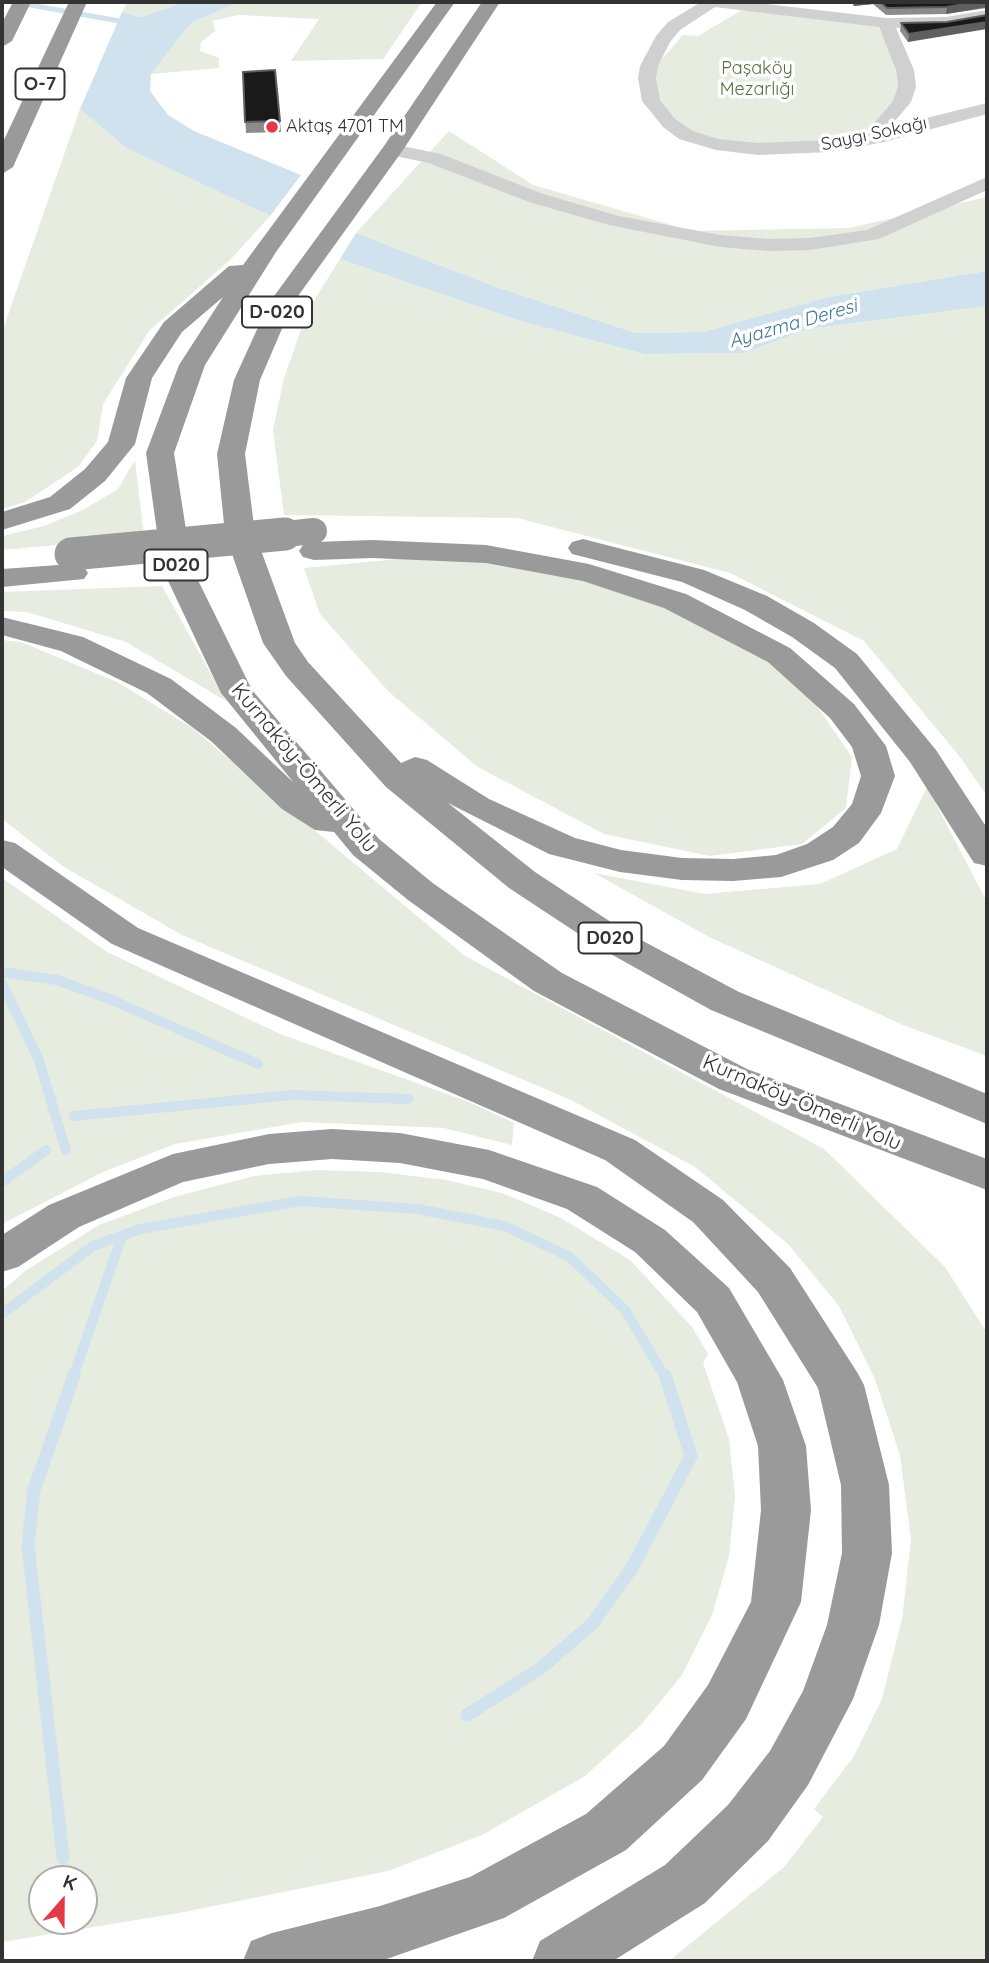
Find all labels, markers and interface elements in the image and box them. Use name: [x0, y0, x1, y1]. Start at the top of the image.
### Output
park label: Paşaköy Mezarlığı: [720, 58, 794, 100]
road number: O-7: [16, 68, 64, 100]
street label: Saygı Sokağı: [819, 112, 929, 156]
place label: Aktaş 4701 TM: [286, 116, 404, 138]
marker: Aktaş 4701 TM: [264, 119, 280, 135]
water label: Ayazma Deresi: [726, 295, 860, 353]
road number: D-020: [242, 296, 312, 328]
road number: D020: [144, 550, 208, 580]
street label: Kurnaköy-Ömerli Yolu: [226, 678, 382, 858]
road number: D020: [578, 922, 642, 954]
street label: Kurnaköy-Ömerli Yolu: [699, 1050, 905, 1156]
north arrow: [28, 1865, 98, 1935]
text: K: [60, 1869, 80, 1896]

